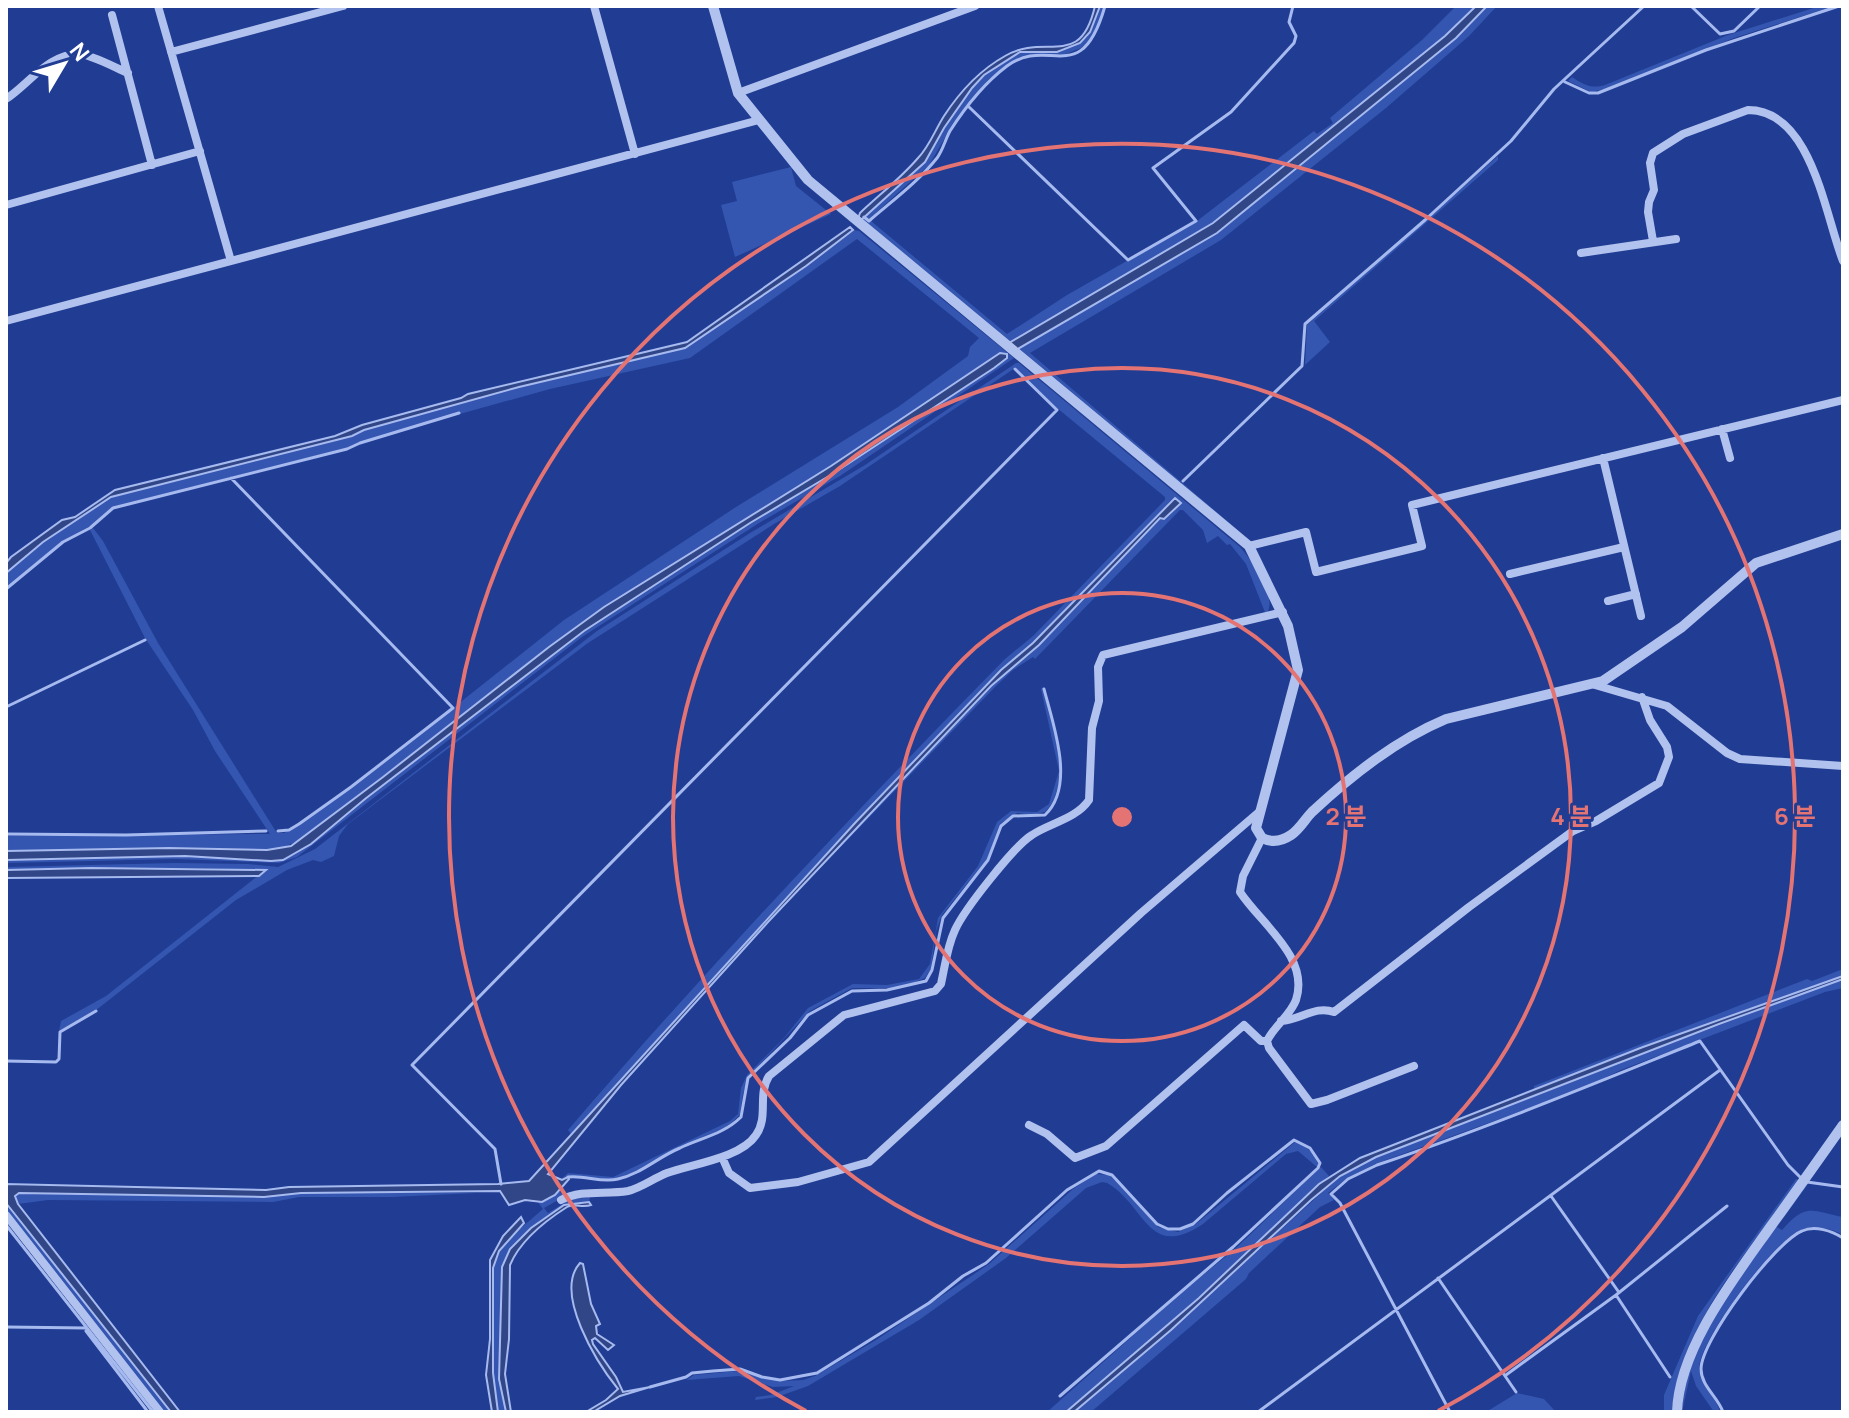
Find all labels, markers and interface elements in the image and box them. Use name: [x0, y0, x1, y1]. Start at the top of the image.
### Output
north arrow: [24, 24, 104, 104]
text: N: [63, 36, 96, 67]
text: 2 분: [1325, 799, 1367, 832]
text: 4 분: [1550, 799, 1592, 832]
text: 6 분: [1774, 799, 1816, 832]
centre of rings: [1108, 803, 1136, 831]

